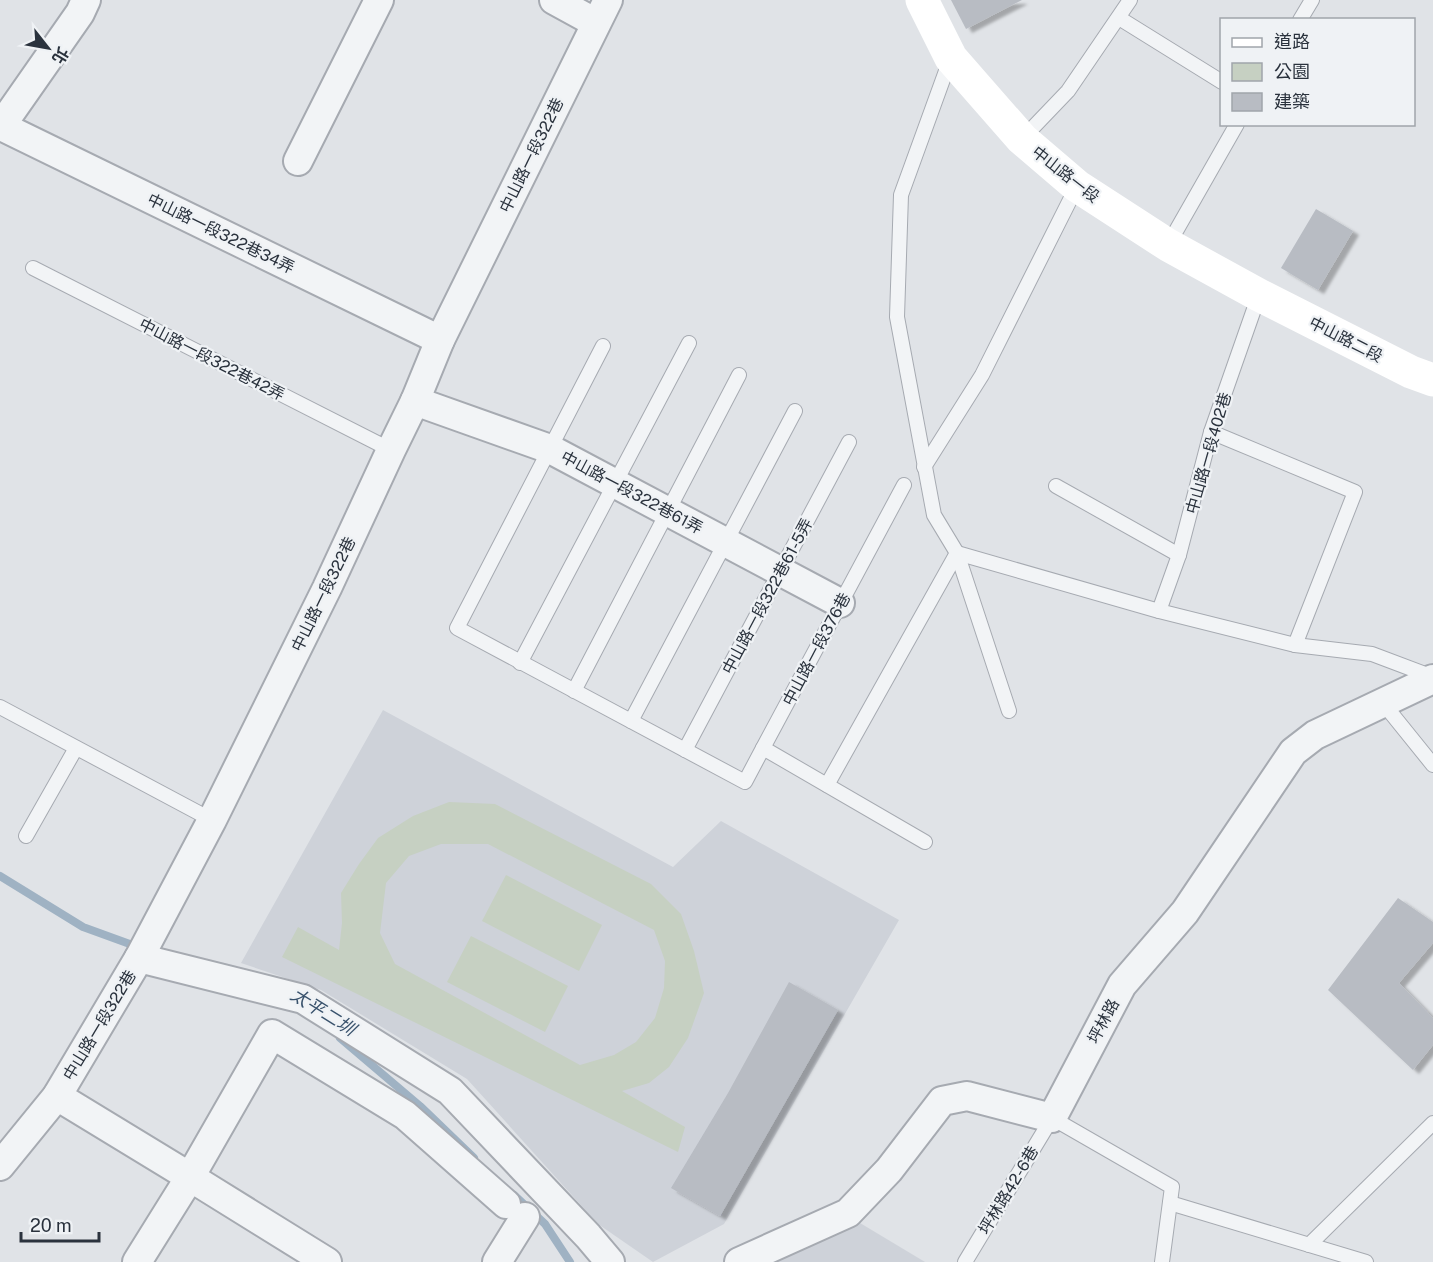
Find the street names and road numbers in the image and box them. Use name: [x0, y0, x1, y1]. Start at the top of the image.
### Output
street label: 中山路一段322巷: [495, 95, 567, 216]
street label: 中山路一段: [1028, 142, 1103, 207]
street label: 中山路一段322巷34弄: [144, 190, 297, 277]
street label: 中山路二段: [1306, 313, 1386, 366]
street label: 中山路一段322巷42弄: [136, 314, 288, 404]
street label: 中山路一段402巷: [1182, 390, 1235, 516]
street label: 中山路一段322巷61弄: [558, 447, 706, 538]
street label: 中山路一段322巷61-5弄: [718, 515, 817, 677]
street label: 中山路一段322巷: [287, 534, 359, 655]
street label: 中山路一段376巷: [779, 590, 854, 709]
street label: 中山路一段322巷: [59, 967, 140, 1084]
street label: 坪林路: [1084, 996, 1123, 1047]
street label: 坪林路42-6巷: [975, 1143, 1042, 1238]

